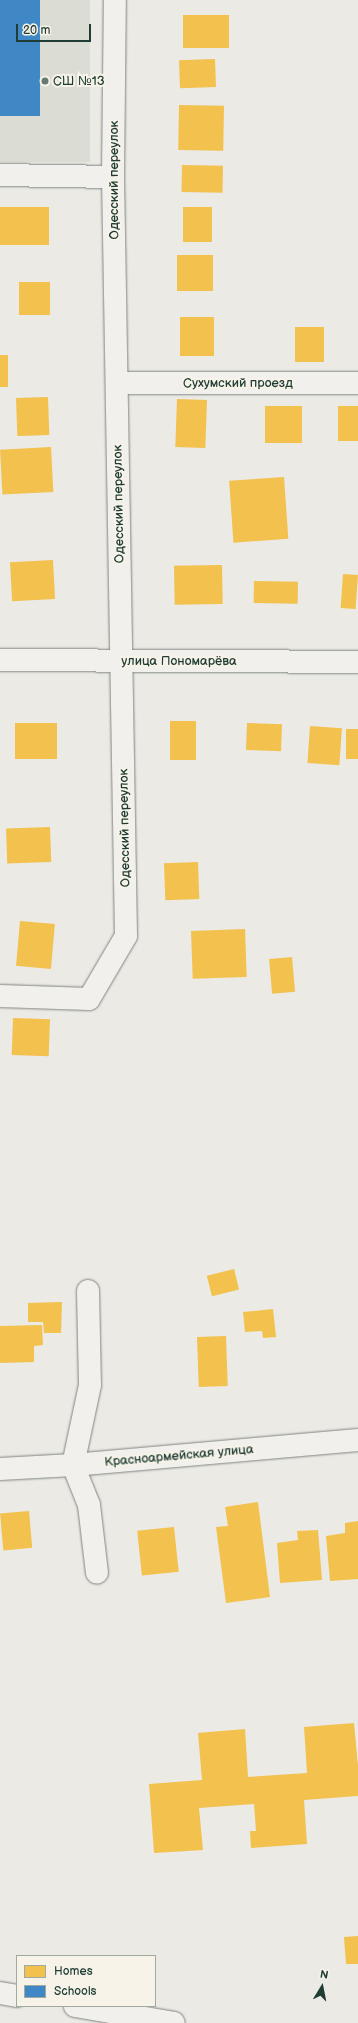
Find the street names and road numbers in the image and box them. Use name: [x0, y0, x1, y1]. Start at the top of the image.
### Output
street label: Одесский переулок: [106, 121, 122, 239]
street label: Сухумский проезд: [183, 375, 293, 391]
street label: Одесский переулок: [110, 444, 128, 564]
street label: улица Пономарёва: [121, 653, 237, 669]
street label: Одесский переулок: [116, 768, 134, 888]
street label: Красноармейская улица: [104, 1442, 254, 1470]

